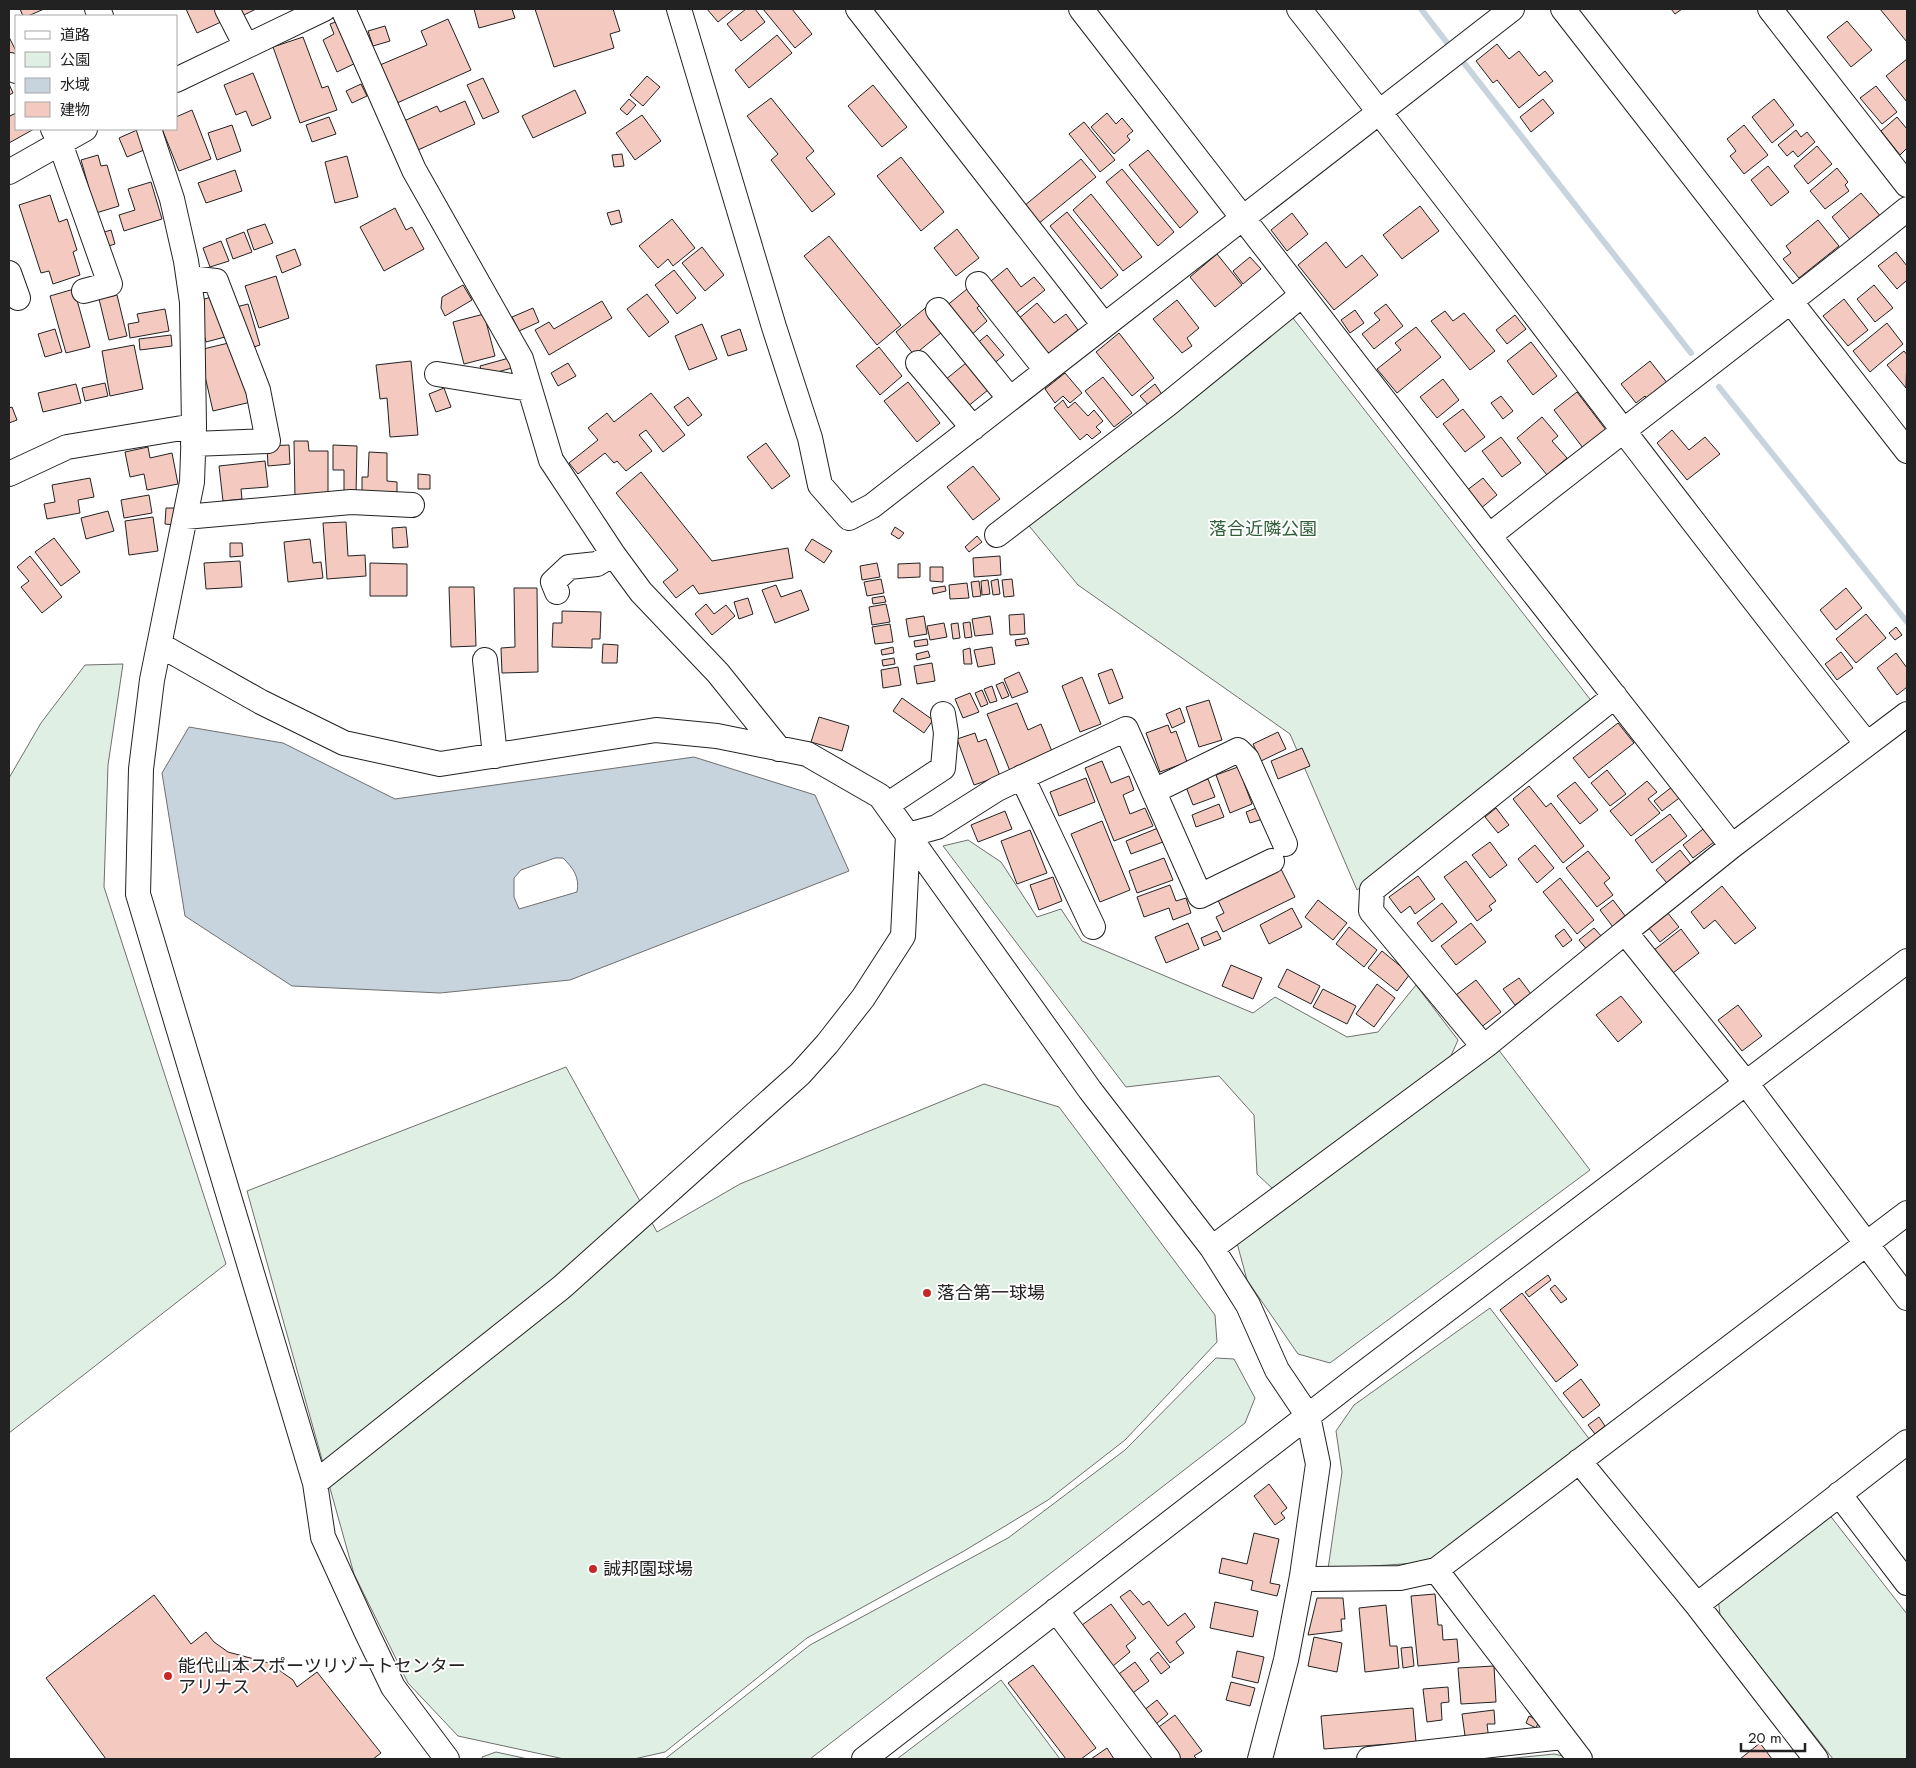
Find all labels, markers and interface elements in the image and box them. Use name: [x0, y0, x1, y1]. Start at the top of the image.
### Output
legend: [15, 15, 178, 130]
text: 道路: [60, 24, 90, 46]
text: 公園: [60, 49, 90, 71]
text: 水域: [60, 74, 90, 96]
text: 建物: [60, 99, 90, 121]
park label: 落合近隣公園: [1209, 516, 1317, 542]
place label: 落合第一球場: [937, 1280, 1045, 1306]
marker: 落合第一球場: [921, 1287, 933, 1299]
place label: 誠邦園球場: [603, 1556, 693, 1582]
marker: 誠邦園球場: [587, 1563, 599, 1575]
place label: 能代山本スポーツリゾートセンター アリナス: [178, 1653, 466, 1700]
marker: 能代山本スポーツリゾートセンター アリナス: [162, 1670, 174, 1682]
scale bar: [1741, 1720, 1805, 1752]
text: 20 m: [1748, 1727, 1782, 1749]

